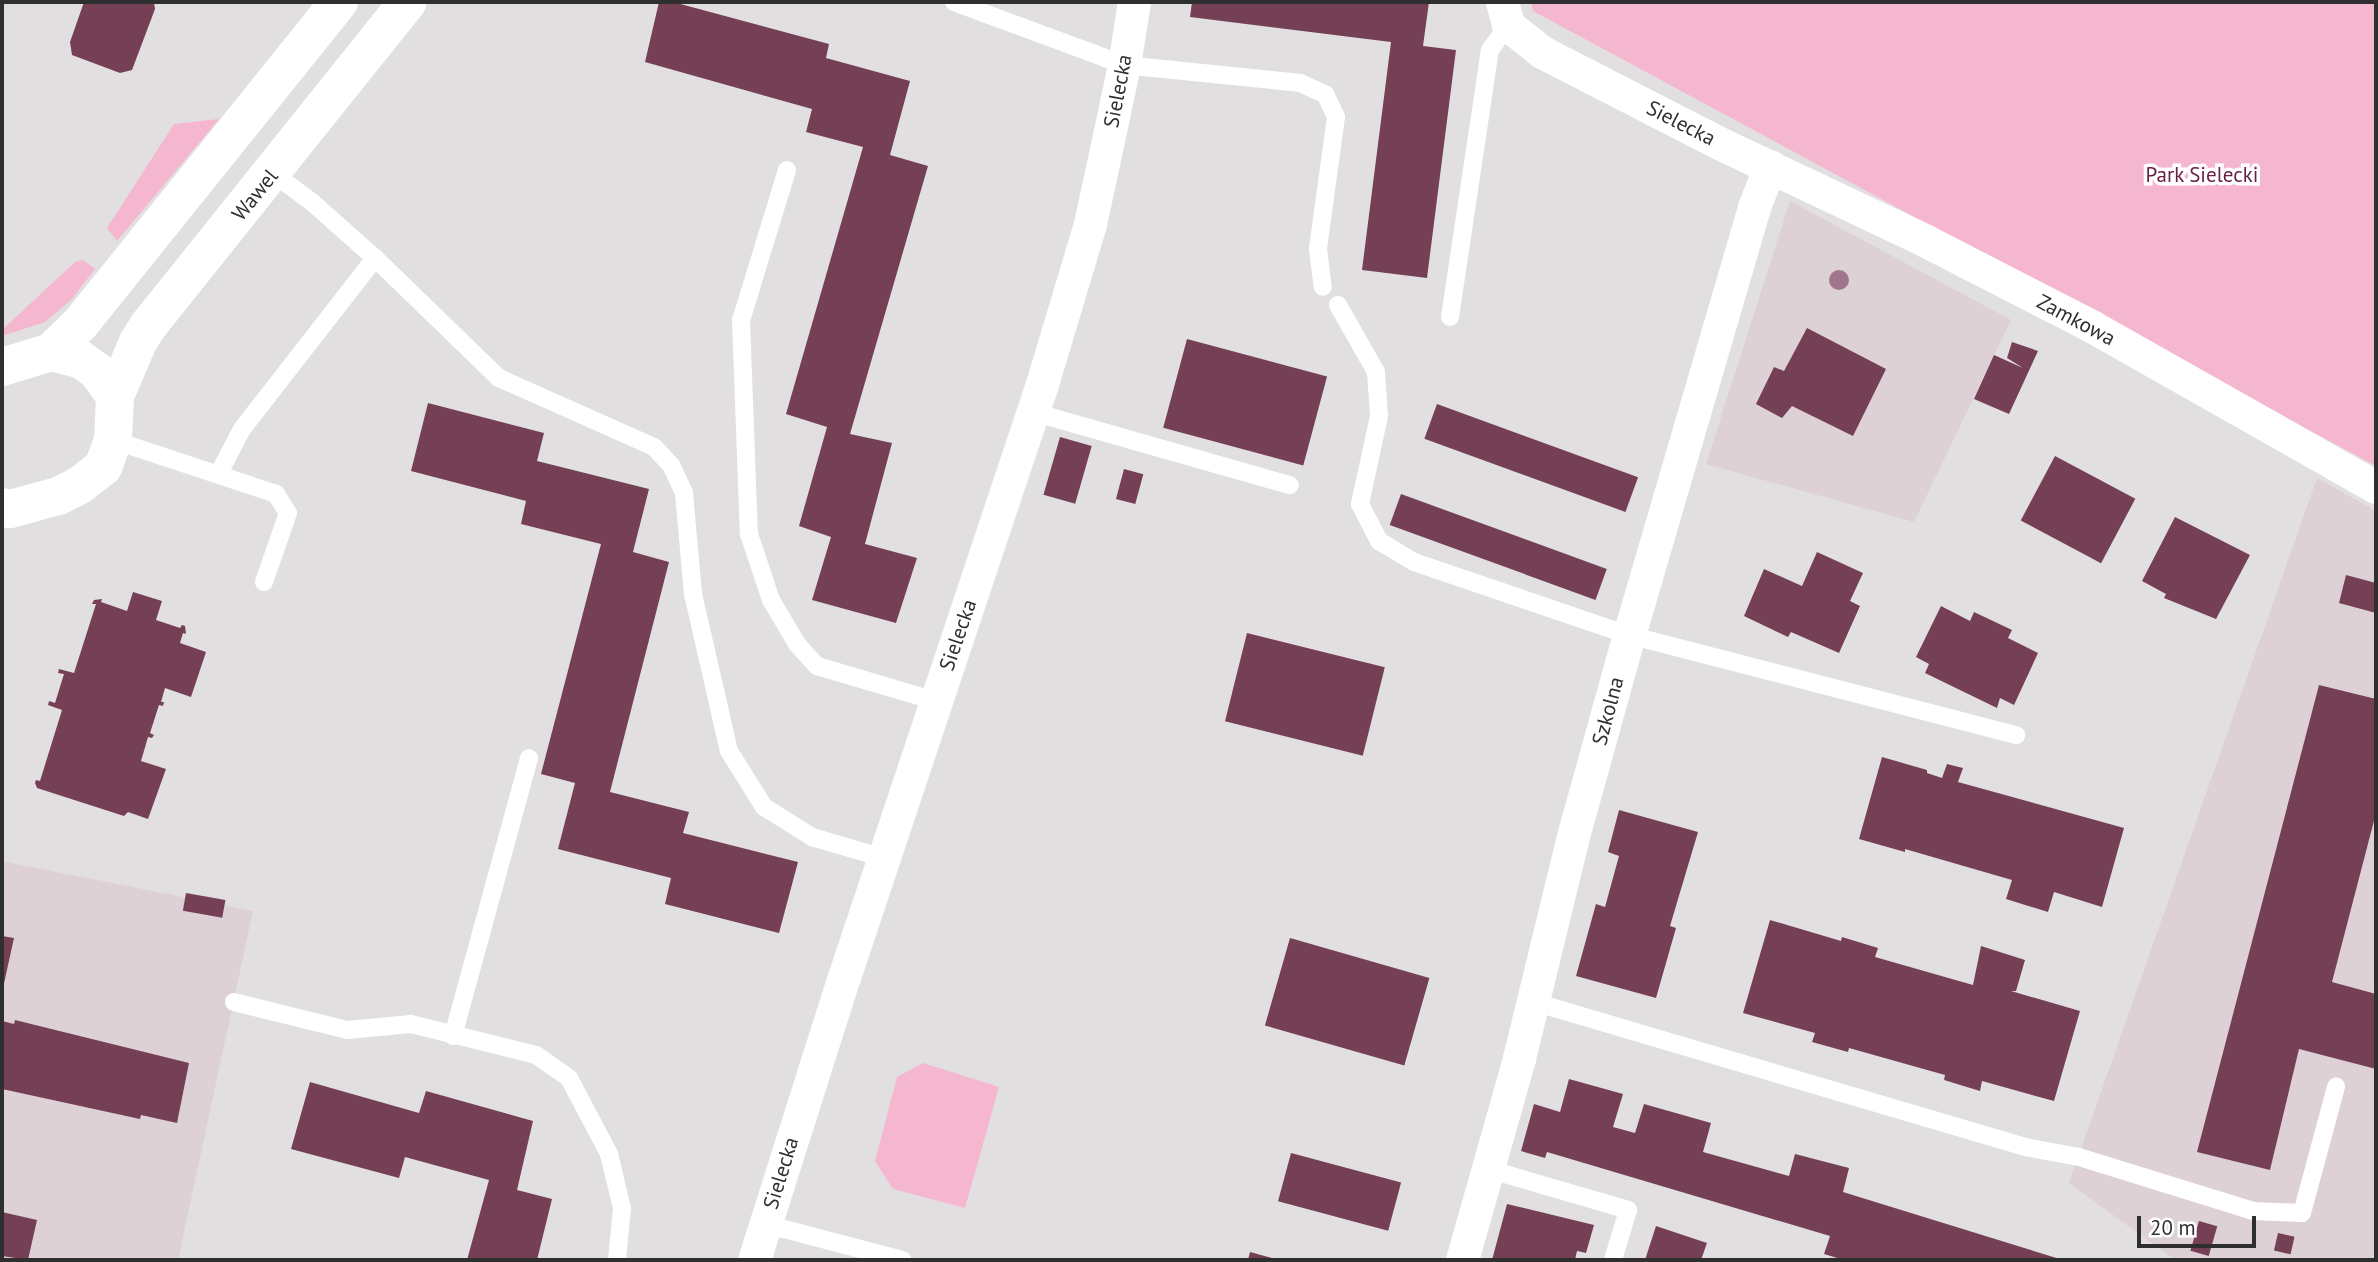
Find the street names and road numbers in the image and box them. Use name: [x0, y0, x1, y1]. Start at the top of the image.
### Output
street label: Sielecka: [1099, 52, 1137, 130]
street label: Sielecka: [1642, 95, 1720, 151]
street label: Wawel: [227, 164, 283, 226]
street label: Zamkowa: [2033, 289, 2119, 351]
street label: Sielecka: [934, 596, 982, 674]
street label: Szkolna: [1587, 674, 1629, 748]
street label: Sielecka: [758, 1134, 804, 1212]

